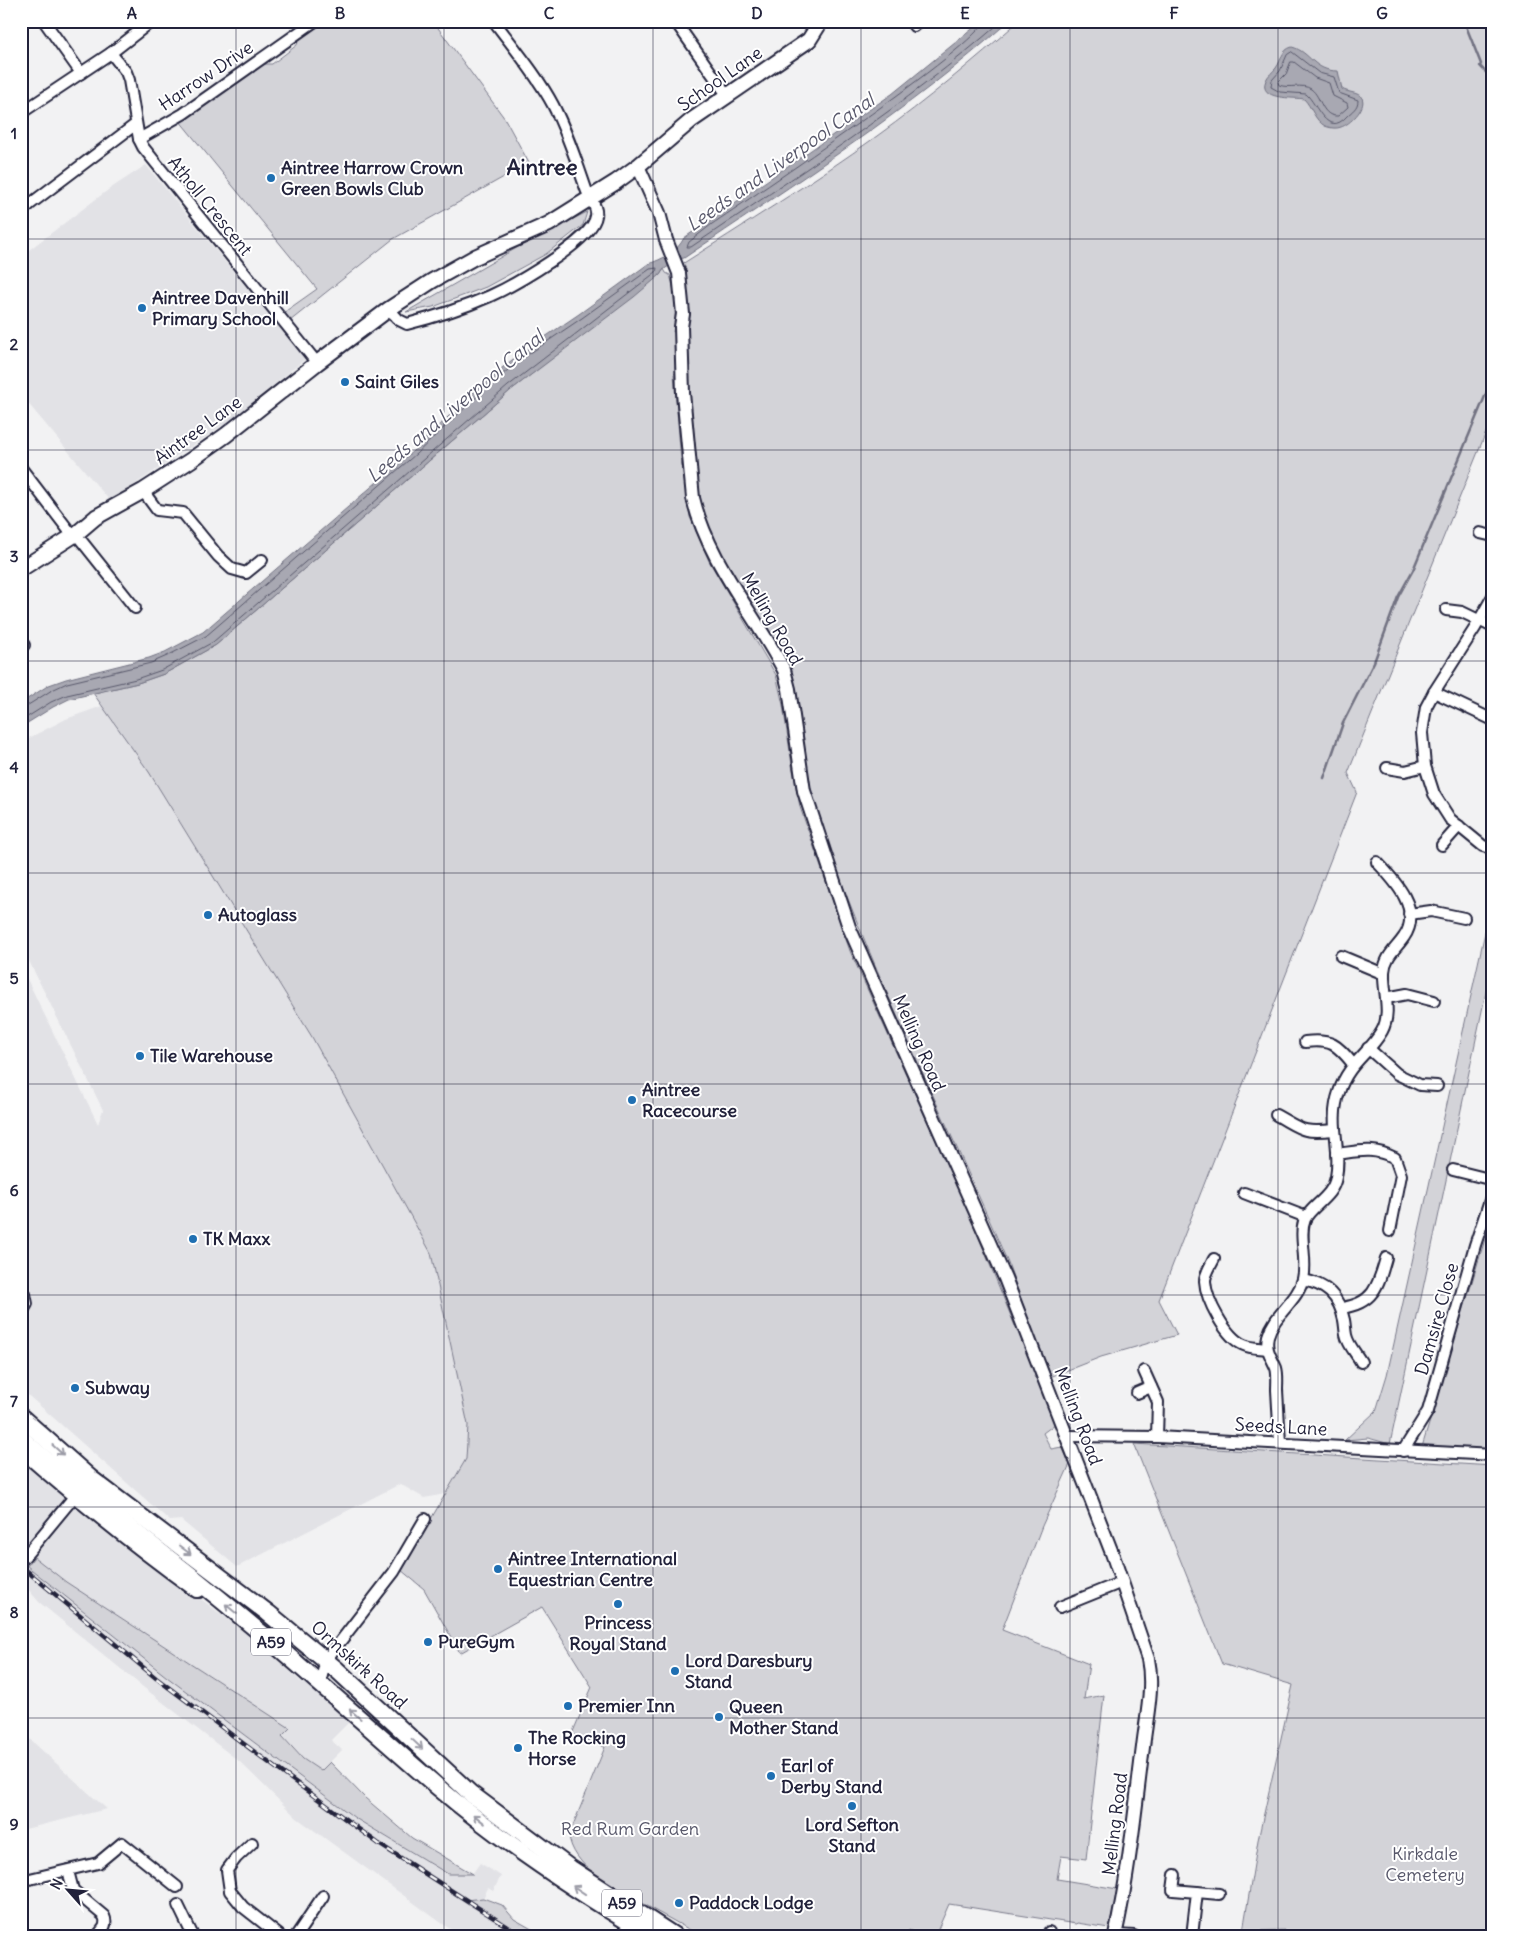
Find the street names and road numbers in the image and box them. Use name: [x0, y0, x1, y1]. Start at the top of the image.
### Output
street label: Harrow Drive: [154, 36, 257, 116]
street label: School Lane: [673, 41, 767, 116]
street label: Atholl Crescent: [163, 151, 258, 260]
street label: Aintree Lane: [149, 390, 246, 469]
street label: Melling Road: [737, 568, 808, 670]
street label: Melling Road: [888, 991, 951, 1095]
street label: Damsire Close: [1410, 1260, 1464, 1378]
street label: Melling Road: [1049, 1364, 1108, 1469]
street label: Seeds Lane: [1234, 1413, 1328, 1440]
street label: Ormskirk Road: [306, 1615, 412, 1714]
road number: A59: [251, 1628, 291, 1655]
street label: Melling Road: [1097, 1771, 1132, 1877]
road number: A59: [602, 1890, 642, 1916]

